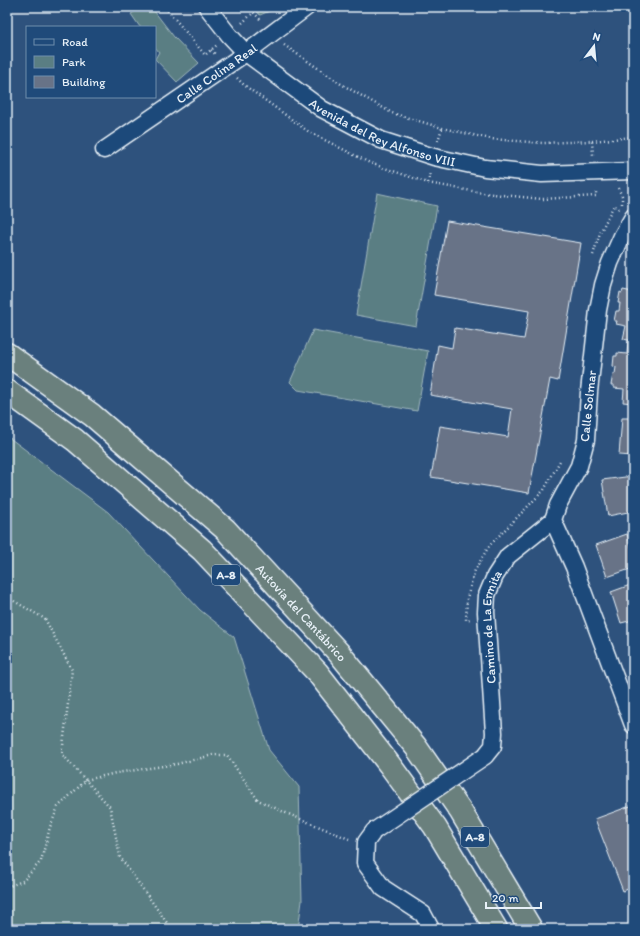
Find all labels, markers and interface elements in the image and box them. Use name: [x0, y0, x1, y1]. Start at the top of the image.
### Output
legend: [26, 26, 156, 98]
north arrow: [574, 26, 614, 66]
text: N: [591, 30, 602, 44]
text: Road: [62, 35, 88, 49]
street label: Calle Colina Real: [173, 40, 260, 106]
text: Park: [62, 55, 86, 69]
text: Building: [62, 75, 106, 89]
street label: Avenida del Rey Alfonso VIII: [307, 95, 457, 169]
street label: Calle Solmar: [577, 369, 599, 442]
street label: Autovía del Cantábrico: [253, 561, 350, 664]
road number: A-8: [212, 565, 240, 585]
street label: Camino de La Ermita: [478, 567, 505, 684]
road number: A-8: [461, 827, 489, 847]
scale bar: [486, 884, 541, 910]
text: 20 m: [492, 891, 519, 905]

